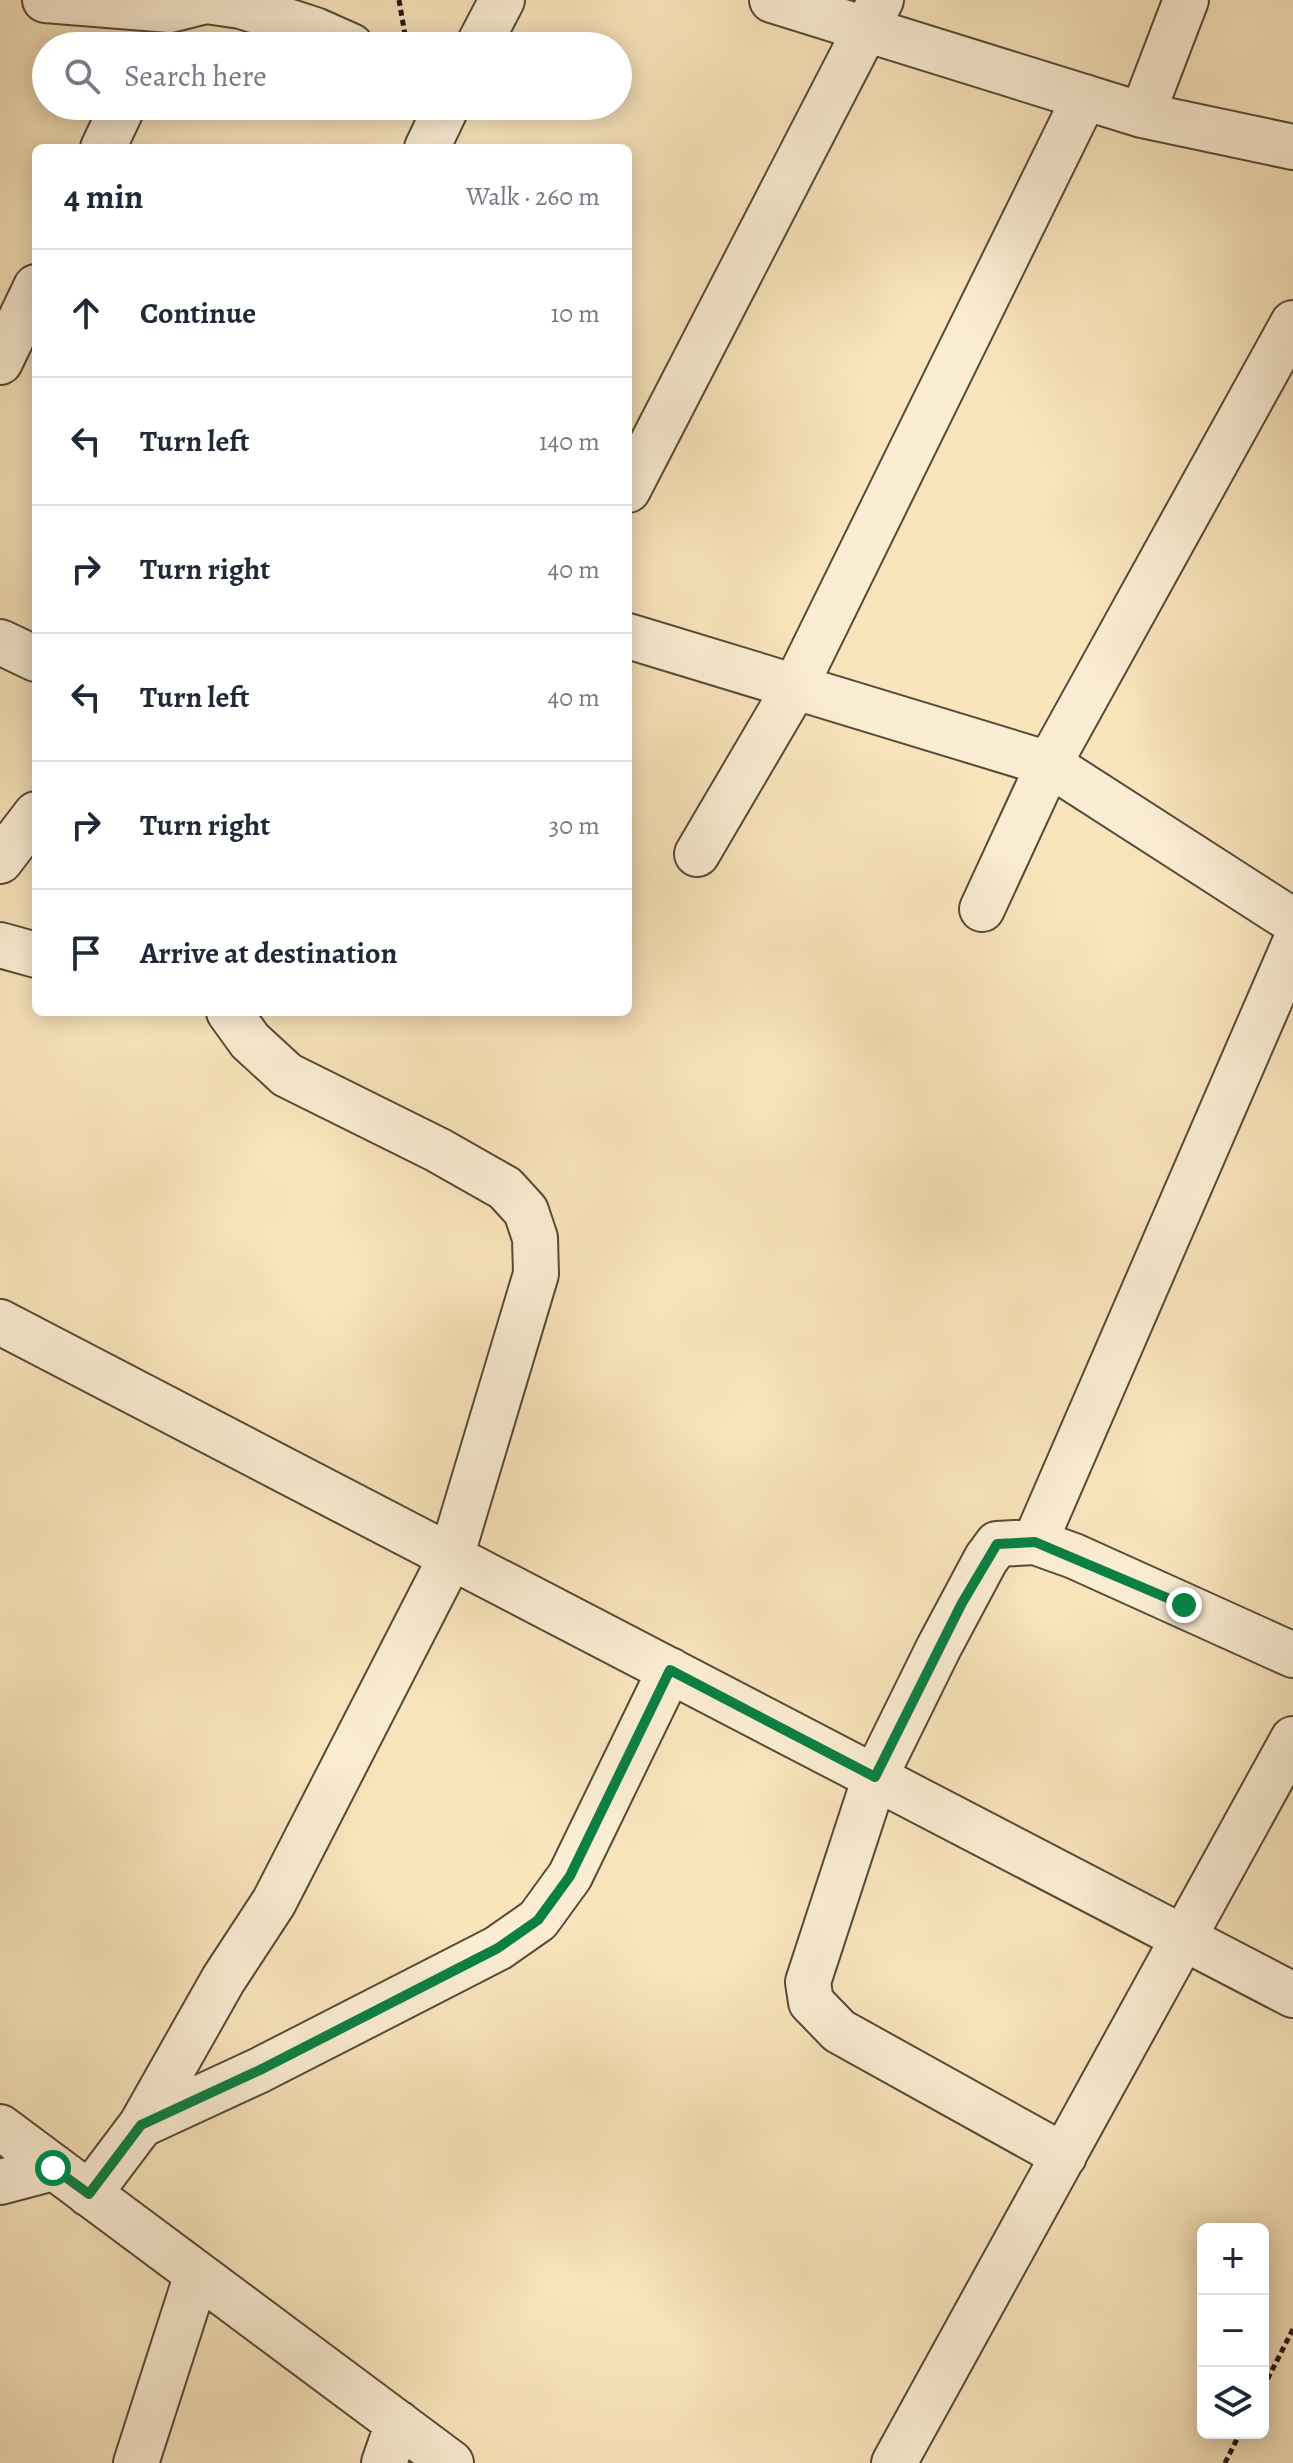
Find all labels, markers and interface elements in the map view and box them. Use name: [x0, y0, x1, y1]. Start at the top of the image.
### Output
search box: [32, 32, 632, 120]
icon: search: [60, 54, 104, 98]
text: Search here: [124, 56, 267, 96]
text: 4 min: [64, 173, 143, 220]
text: Walk · 260 m: [466, 179, 600, 214]
icon: ahead: [64, 291, 108, 335]
text: Continue: [140, 293, 256, 333]
text: 10 m: [550, 296, 600, 331]
icon: left: [64, 419, 108, 463]
text: Turn left: [140, 421, 249, 461]
text: 140 m: [539, 424, 600, 459]
icon: right: [64, 547, 108, 591]
text: Turn right: [140, 549, 270, 589]
text: 40 m: [548, 552, 600, 587]
icon: left: [64, 675, 108, 719]
text: Turn left: [140, 677, 249, 717]
text: 40 m: [548, 680, 600, 715]
icon: right: [64, 803, 108, 847]
text: Turn right: [140, 805, 270, 845]
text: 30 m: [549, 808, 600, 843]
icon: arrive: [64, 931, 108, 975]
text: Arrive at destination: [140, 933, 397, 973]
route end: [1166, 1587, 1202, 1623]
route start: [35, 2150, 71, 2186]
map controls: [1197, 2223, 1269, 2439]
button: +: [1197, 2223, 1269, 2295]
button: −: [1197, 2295, 1269, 2367]
button: layers: [1197, 2367, 1269, 2439]

